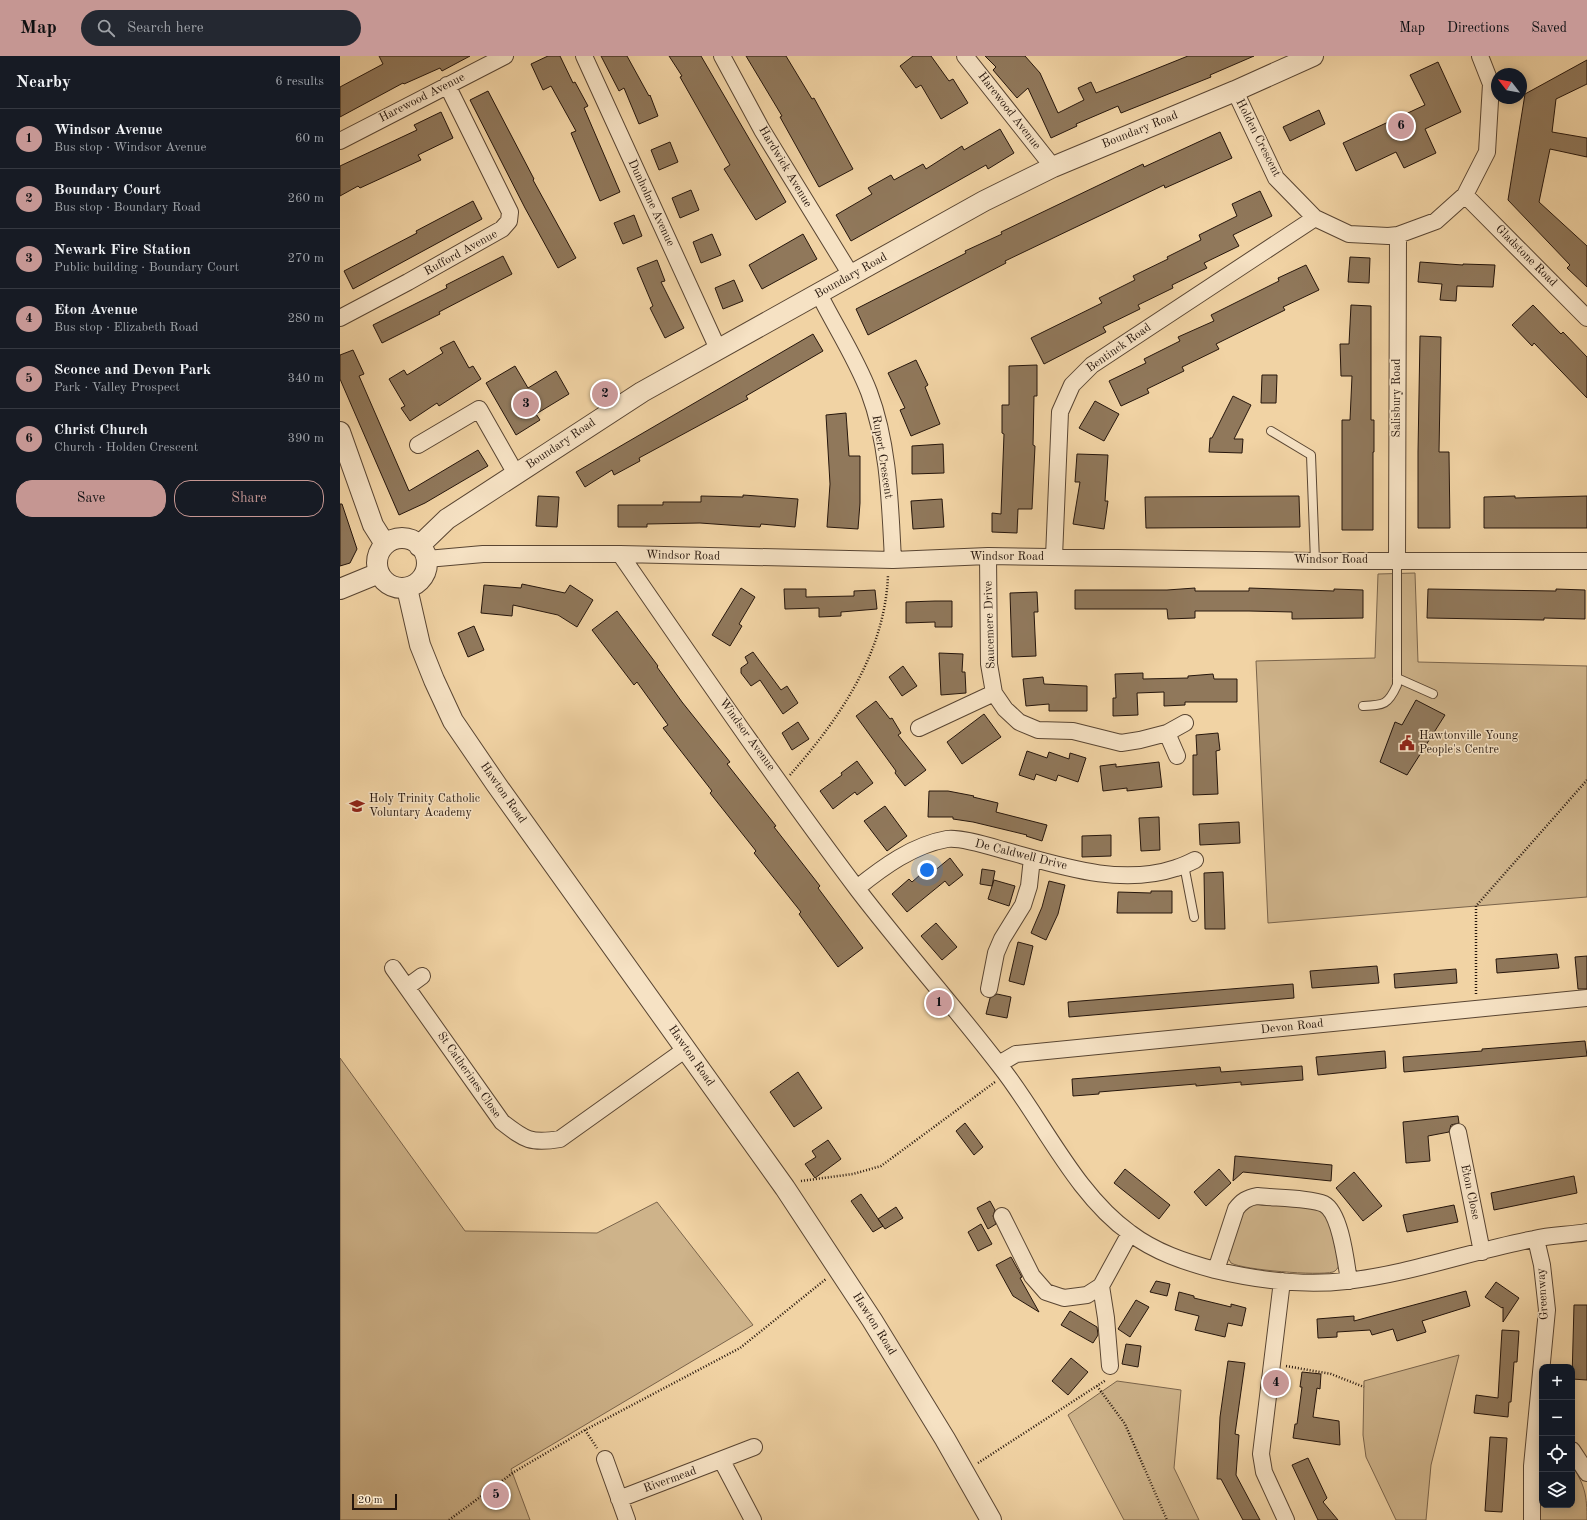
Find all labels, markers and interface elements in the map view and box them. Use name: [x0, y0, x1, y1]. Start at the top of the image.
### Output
search box: [81, 10, 361, 46]
icon: search: [95, 17, 117, 39]
text: Map: [20, 19, 57, 38]
text: Search here: [127, 21, 204, 36]
text: Map: [1399, 21, 1425, 35]
text: Directions: [1447, 21, 1509, 35]
text: Saved: [1531, 21, 1567, 35]
north arrow: [1491, 68, 1527, 104]
street label: Harewood Avenue: [975, 70, 1043, 152]
street label: Harewood Avenue: [377, 71, 467, 125]
text: Nearby: [16, 74, 71, 91]
text: 6 results: [275, 75, 324, 88]
street label: Holden Crescent: [1233, 97, 1283, 179]
street label: Boundary Road: [1100, 109, 1180, 151]
pin: 6: [1388, 111, 1414, 141]
text: Windsor Avenue: [54, 123, 163, 138]
street label: Hardwick Avenue: [756, 124, 814, 210]
text: 1: [25, 132, 33, 145]
text: 60 m: [295, 132, 324, 145]
text: Bus stop · Windsor Avenue: [54, 141, 206, 154]
street label: Dunholme Avenue: [626, 158, 677, 249]
text: Boundary Court: [54, 183, 161, 198]
text: 2: [25, 192, 33, 205]
text: 260 m: [287, 192, 324, 205]
text: Bus stop · Boundary Road: [54, 201, 201, 214]
street label: Gladstone Road: [1493, 223, 1559, 289]
street label: Rufford Avenue: [422, 228, 500, 278]
text: Newark Fire Station: [54, 243, 191, 258]
street label: Boundary Road: [813, 251, 889, 301]
text: 3: [25, 252, 33, 265]
text: 270 m: [287, 252, 324, 265]
text: Public building · Boundary Court: [54, 261, 239, 274]
text: Eton Avenue: [54, 303, 138, 318]
text: 4: [25, 312, 33, 325]
text: 280 m: [287, 312, 324, 325]
text: Bus stop · Elizabeth Road: [54, 321, 198, 334]
street label: Bentinck Road: [1085, 321, 1153, 375]
street label: Salisbury Road: [1391, 359, 1403, 438]
text: Sconce and Devon Park: [54, 363, 211, 378]
text: 5: [25, 372, 33, 385]
text: 340 m: [287, 372, 324, 385]
pin: 2: [592, 379, 618, 409]
text: Park · Valley Prospect: [54, 381, 180, 394]
pin: 3: [513, 389, 539, 419]
street label: Rupert Crescent: [869, 414, 895, 500]
street label: Boundary Road: [524, 416, 598, 472]
text: Christ Church: [54, 423, 148, 438]
text: 6: [25, 432, 33, 445]
text: 390 m: [287, 432, 324, 445]
text: Church · Holden Crescent: [54, 441, 198, 454]
button: Save: [16, 480, 166, 517]
button: Share: [174, 480, 324, 517]
street label: Windsor Road: [646, 549, 720, 563]
street label: Windsor Road: [970, 551, 1044, 563]
street label: Windsor Road: [1294, 554, 1368, 566]
street label: Saucemere Drive: [982, 580, 998, 669]
street label: Windsor Avenue: [717, 697, 777, 774]
place label: Hawtonville Young People's Centre: [1419, 730, 1519, 756]
public building icon: Hawtonville Young People's Centre: [1398, 734, 1416, 752]
street label: Hawton Road: [478, 760, 528, 826]
place label: Holy Trinity Catholic Voluntary Academy: [369, 793, 480, 819]
school or university icon: Holy Trinity Catholic Voluntary Academy: [348, 797, 366, 815]
street label: De Caldwell Drive: [974, 838, 1069, 872]
your location: [917, 860, 937, 880]
pin: 1: [926, 988, 952, 1018]
street label: Devon Road: [1260, 1018, 1324, 1036]
street label: Hawton Road: [666, 1023, 716, 1089]
street label: St Catherines Close: [435, 1030, 503, 1121]
street label: Eton Close: [1458, 1163, 1482, 1221]
street label: Greenway: [1535, 1267, 1551, 1320]
street label: Hawton Road: [850, 1291, 898, 1357]
map controls: [1539, 1364, 1575, 1508]
button: +: [1539, 1364, 1575, 1400]
pin: 4: [1263, 1368, 1289, 1398]
button: −: [1539, 1400, 1575, 1436]
button: locate: [1539, 1436, 1575, 1472]
street label: Rivermead: [642, 1465, 698, 1495]
button: layers: [1539, 1472, 1575, 1508]
pin: 5: [483, 1480, 509, 1510]
scale bar: [352, 1492, 397, 1511]
text: 20 m: [358, 1495, 383, 1506]

